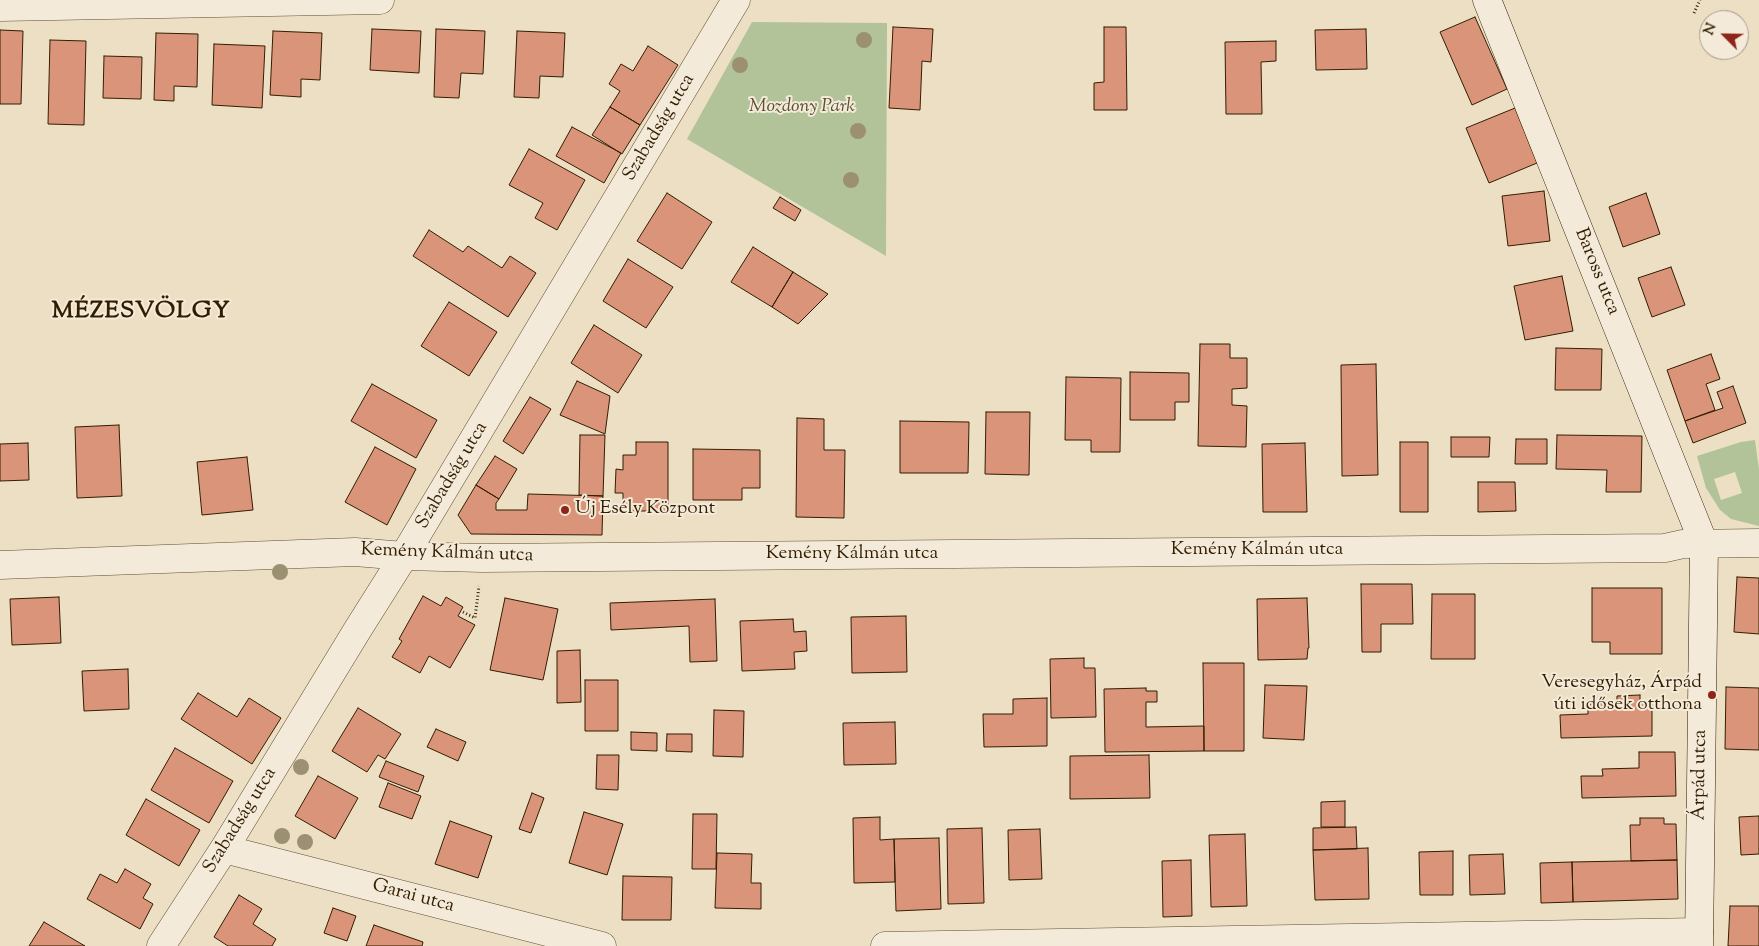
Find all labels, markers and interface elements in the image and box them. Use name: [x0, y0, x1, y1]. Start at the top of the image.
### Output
north arrow: [1699, 10, 1749, 60]
text: N: [1700, 20, 1723, 39]
street label: Szabadság utca: [619, 70, 701, 186]
park label: Mozdony Park: [749, 97, 855, 119]
street label: Baross utca: [1568, 225, 1624, 319]
district label: MÉZESVÖLGY: [50, 299, 232, 327]
street label: Szabadság utca: [412, 418, 494, 534]
place label: Új Esély Központ: [575, 499, 715, 521]
marker: Új Esély Központ: [559, 504, 571, 516]
street label: Kemény Kálmán utca: [360, 540, 534, 568]
street label: Kemény Kálmán utca: [1171, 540, 1343, 562]
street label: Kemény Kálmán utca: [766, 544, 938, 566]
place label: Veresegyház, Árpád úti idősek otthona: [1541, 673, 1702, 717]
marker: Veresegyház, Árpád úti idősek otthona: [1706, 689, 1718, 701]
street label: Árpád utca: [1689, 729, 1713, 821]
street label: Szabadság utca: [199, 764, 283, 878]
street label: Garai utca: [369, 875, 457, 919]

